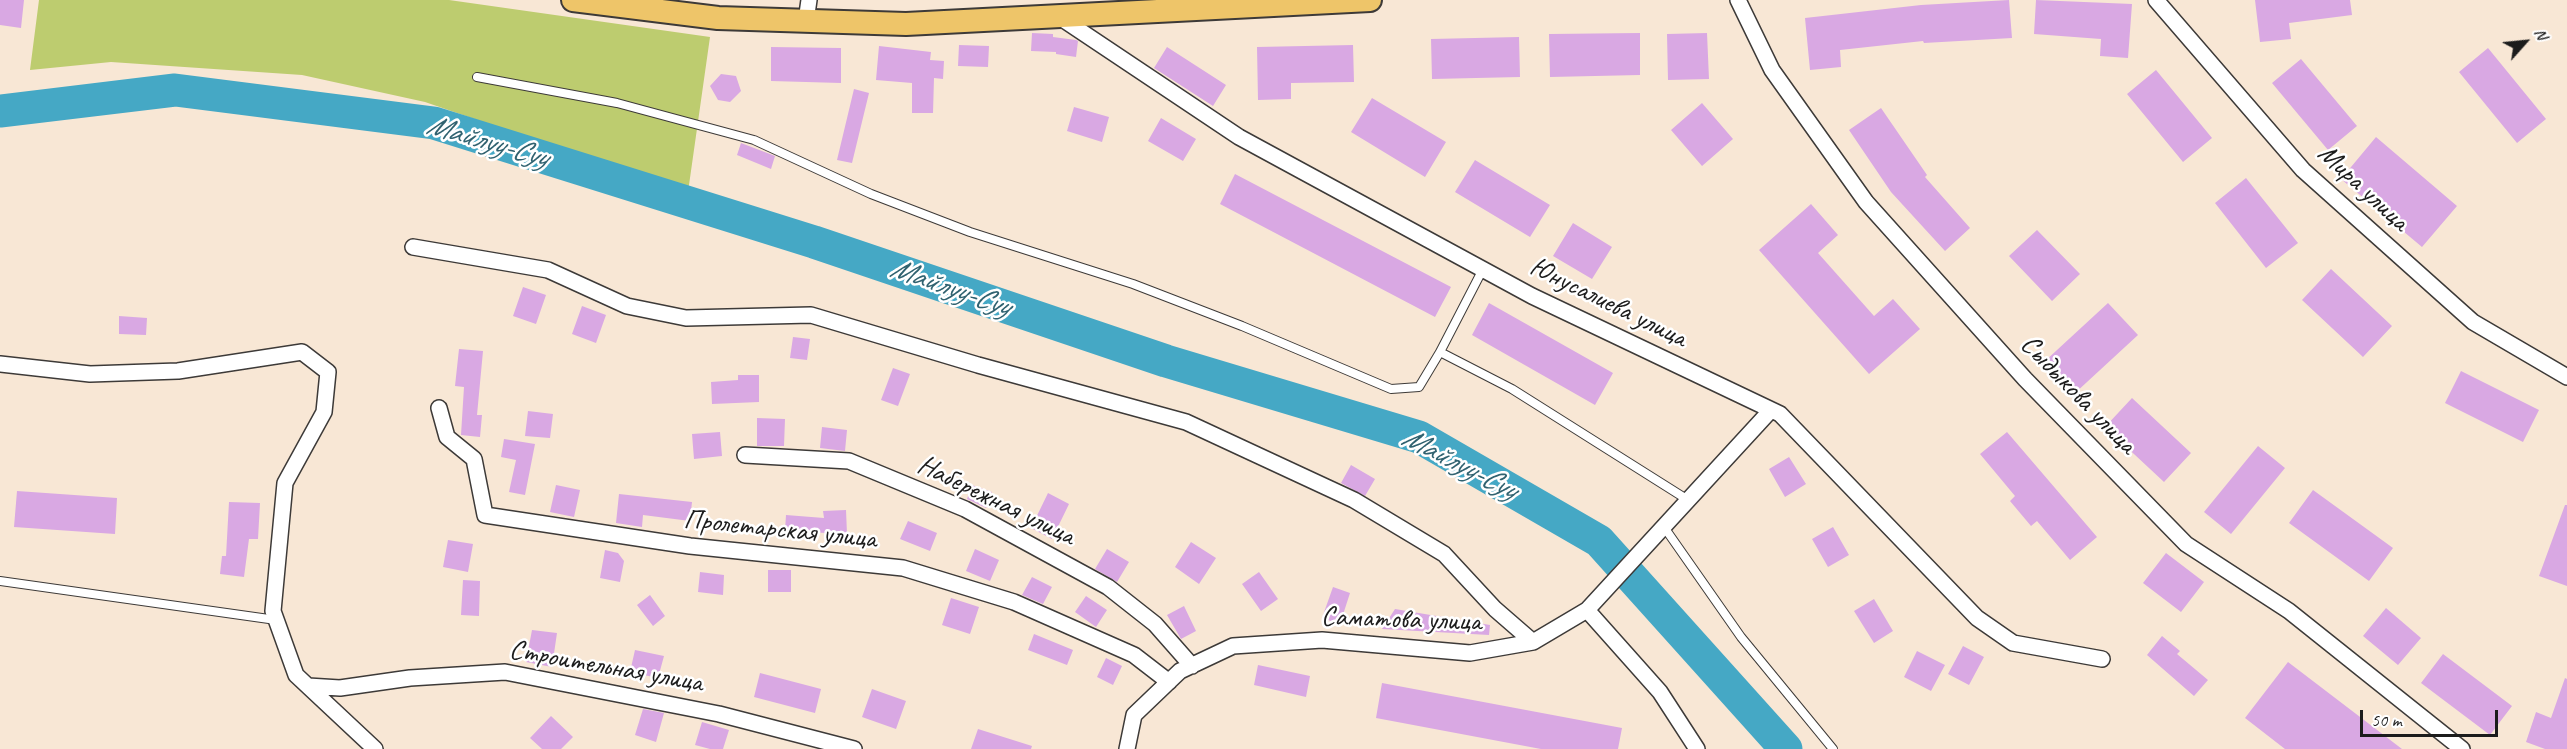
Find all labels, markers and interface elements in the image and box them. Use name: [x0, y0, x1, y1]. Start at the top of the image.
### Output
north arrow: [2495, 12, 2555, 72]
text: N: [2530, 25, 2552, 43]
water label: Майлуу-Суу: [422, 108, 552, 176]
street label: Мира улица: [2310, 137, 2416, 239]
water label: Майлуу-Суу: [886, 251, 1014, 325]
street label: Юнусалиева улица: [1524, 251, 1692, 355]
street label: Сыдыкова улица: [2013, 328, 2143, 462]
water label: Майлуу-Суу: [1396, 420, 1522, 508]
street label: Набережная улица: [912, 448, 1080, 554]
street label: Пролетарская улица: [682, 503, 878, 557]
street label: Саматова улица: [1320, 600, 1482, 640]
street label: Строительная улица: [507, 633, 705, 701]
scale bar: [2363, 698, 2501, 736]
text: 50 m: [2371, 709, 2402, 731]

